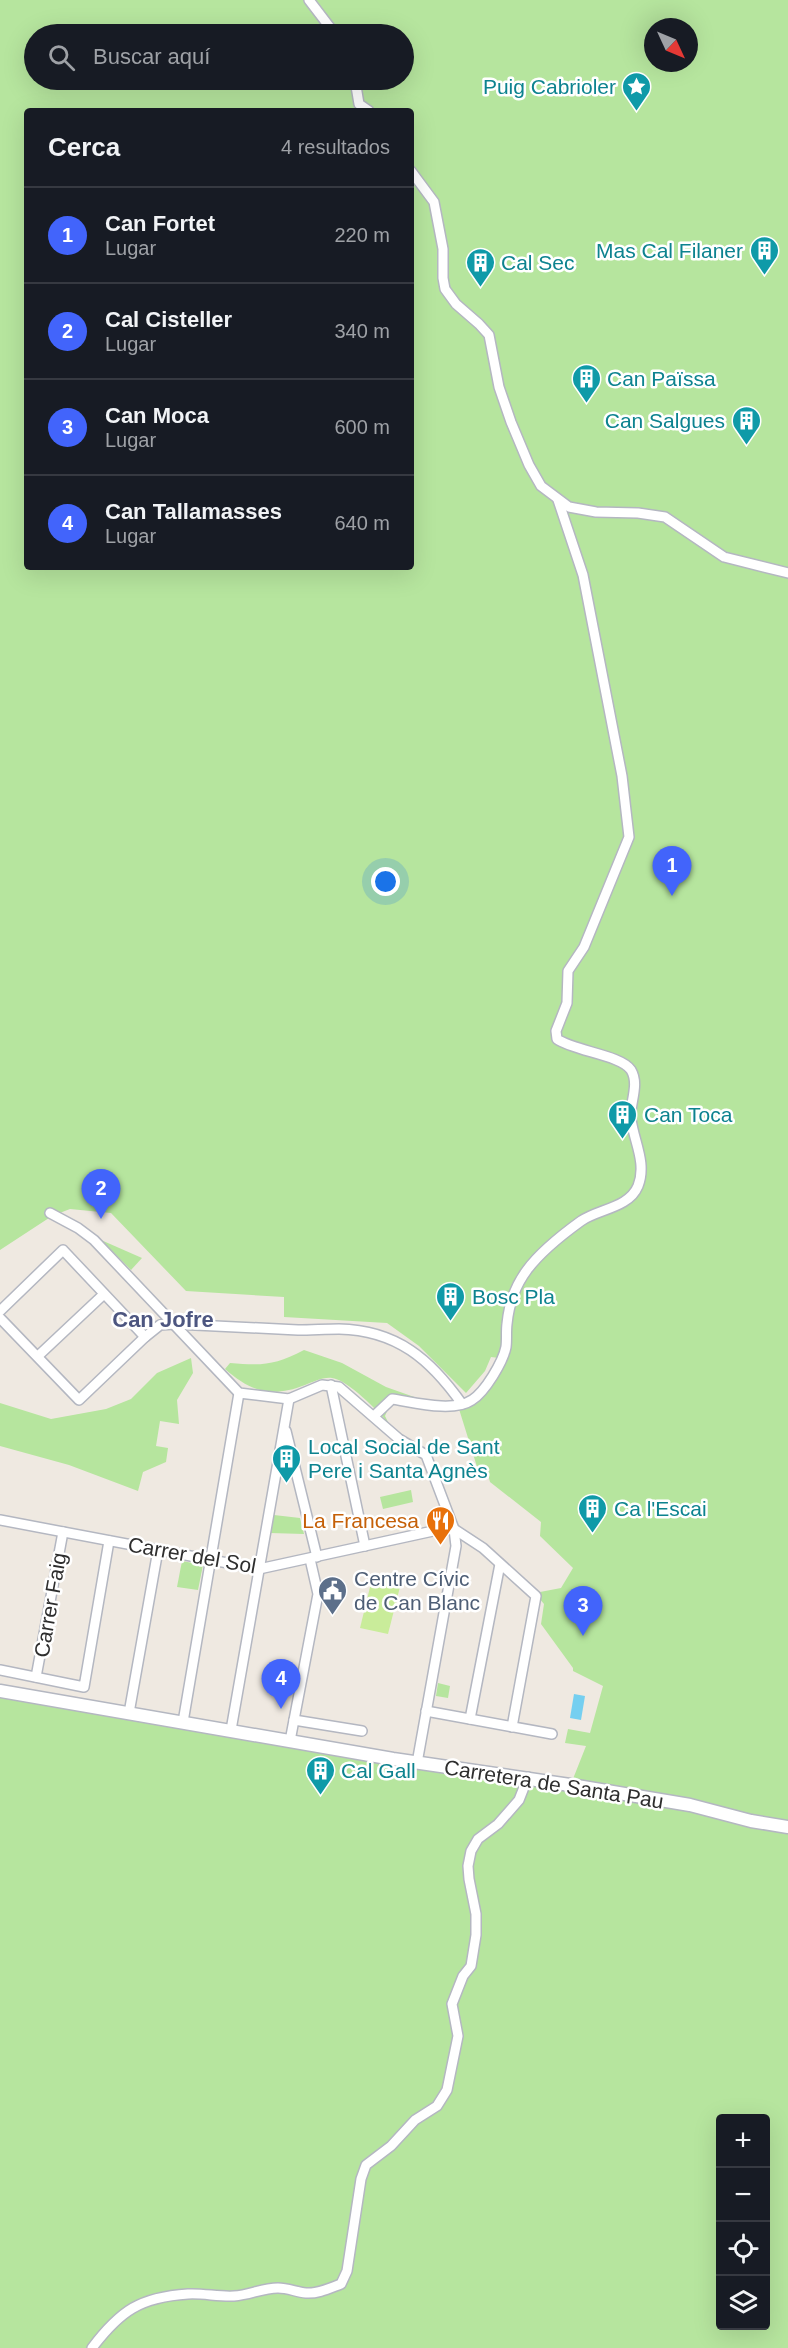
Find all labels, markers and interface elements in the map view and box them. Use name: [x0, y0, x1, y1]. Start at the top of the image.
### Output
north arrow: [644, 18, 698, 72]
search box: [24, 24, 414, 90]
icon: search: [45, 41, 78, 74]
text: Buscar aquí: [93, 44, 210, 69]
place icon: Puig Cabrioler: [621, 70, 653, 112]
place label: Puig Cabrioler: [483, 75, 616, 98]
text: Cerca: [48, 132, 120, 162]
text: 4 resultados: [281, 136, 390, 158]
text: Can Fortet: [105, 211, 215, 236]
text: 1: [62, 224, 73, 246]
text: 220 m: [334, 224, 390, 246]
building icon: Mas Cal Filaner: [748, 234, 780, 276]
text: Lugar: [105, 237, 156, 259]
place label: Mas Cal Filaner: [596, 239, 743, 262]
building icon: Cal Sec: [464, 246, 496, 288]
place label: Cal Sec: [501, 251, 575, 274]
text: Cal Cisteller: [105, 307, 232, 332]
text: 2: [62, 320, 73, 342]
text: 340 m: [334, 320, 390, 342]
text: Lugar: [105, 333, 156, 355]
building icon: Can Païssa: [570, 362, 602, 404]
place label: Can Païssa: [607, 367, 716, 390]
text: Can Moca: [105, 403, 209, 428]
building icon: Can Salgues: [730, 404, 762, 446]
place label: Can Salgues: [605, 409, 725, 432]
text: 3: [62, 416, 73, 438]
text: 600 m: [334, 416, 390, 438]
text: Lugar: [105, 429, 156, 451]
text: Can Tallamasses: [105, 499, 282, 524]
text: 4: [62, 512, 73, 534]
text: 640 m: [334, 512, 390, 534]
text: Lugar: [105, 525, 156, 547]
pin: 1: [652, 846, 692, 896]
your location: [371, 867, 400, 896]
building icon: Can Toca: [607, 1098, 639, 1140]
place label: Can Toca: [644, 1103, 733, 1126]
pin: 2: [82, 1170, 120, 1219]
building icon: Bosc Pla: [435, 1280, 467, 1322]
place label: Bosc Pla: [472, 1285, 555, 1308]
district label: Can Jofre: [112, 1307, 214, 1332]
place label: Local Social de Sant Pere i Santa Agnès: [308, 1435, 500, 1482]
building icon: Local Social de Sant Pere i Santa Agnès: [271, 1442, 303, 1484]
building icon: Ca l'Escai: [577, 1492, 609, 1534]
place label: Ca l'Escai: [614, 1497, 707, 1520]
restaurant icon: La Francesa: [424, 1504, 456, 1546]
place label: La Francesa: [302, 1509, 419, 1532]
street label: Carrer del Sol: [126, 1532, 258, 1578]
street label: Carrer Faig: [29, 1551, 71, 1659]
place label: Centre Cívic de Can Blanc: [354, 1567, 480, 1614]
public building icon: Centre Cívic de Can Blanc: [317, 1574, 349, 1616]
pin: 3: [564, 1586, 602, 1636]
pin: 4: [262, 1660, 300, 1709]
building icon: Cal Gall: [304, 1754, 336, 1796]
street label: Carretera de Santa Pau: [443, 1755, 665, 1813]
place label: Cal Gall: [341, 1759, 416, 1782]
map controls: [716, 2114, 770, 2330]
button: +: [716, 2114, 770, 2168]
button: −: [716, 2168, 770, 2222]
button: locate: [716, 2222, 770, 2276]
button: layers: [716, 2276, 770, 2330]

